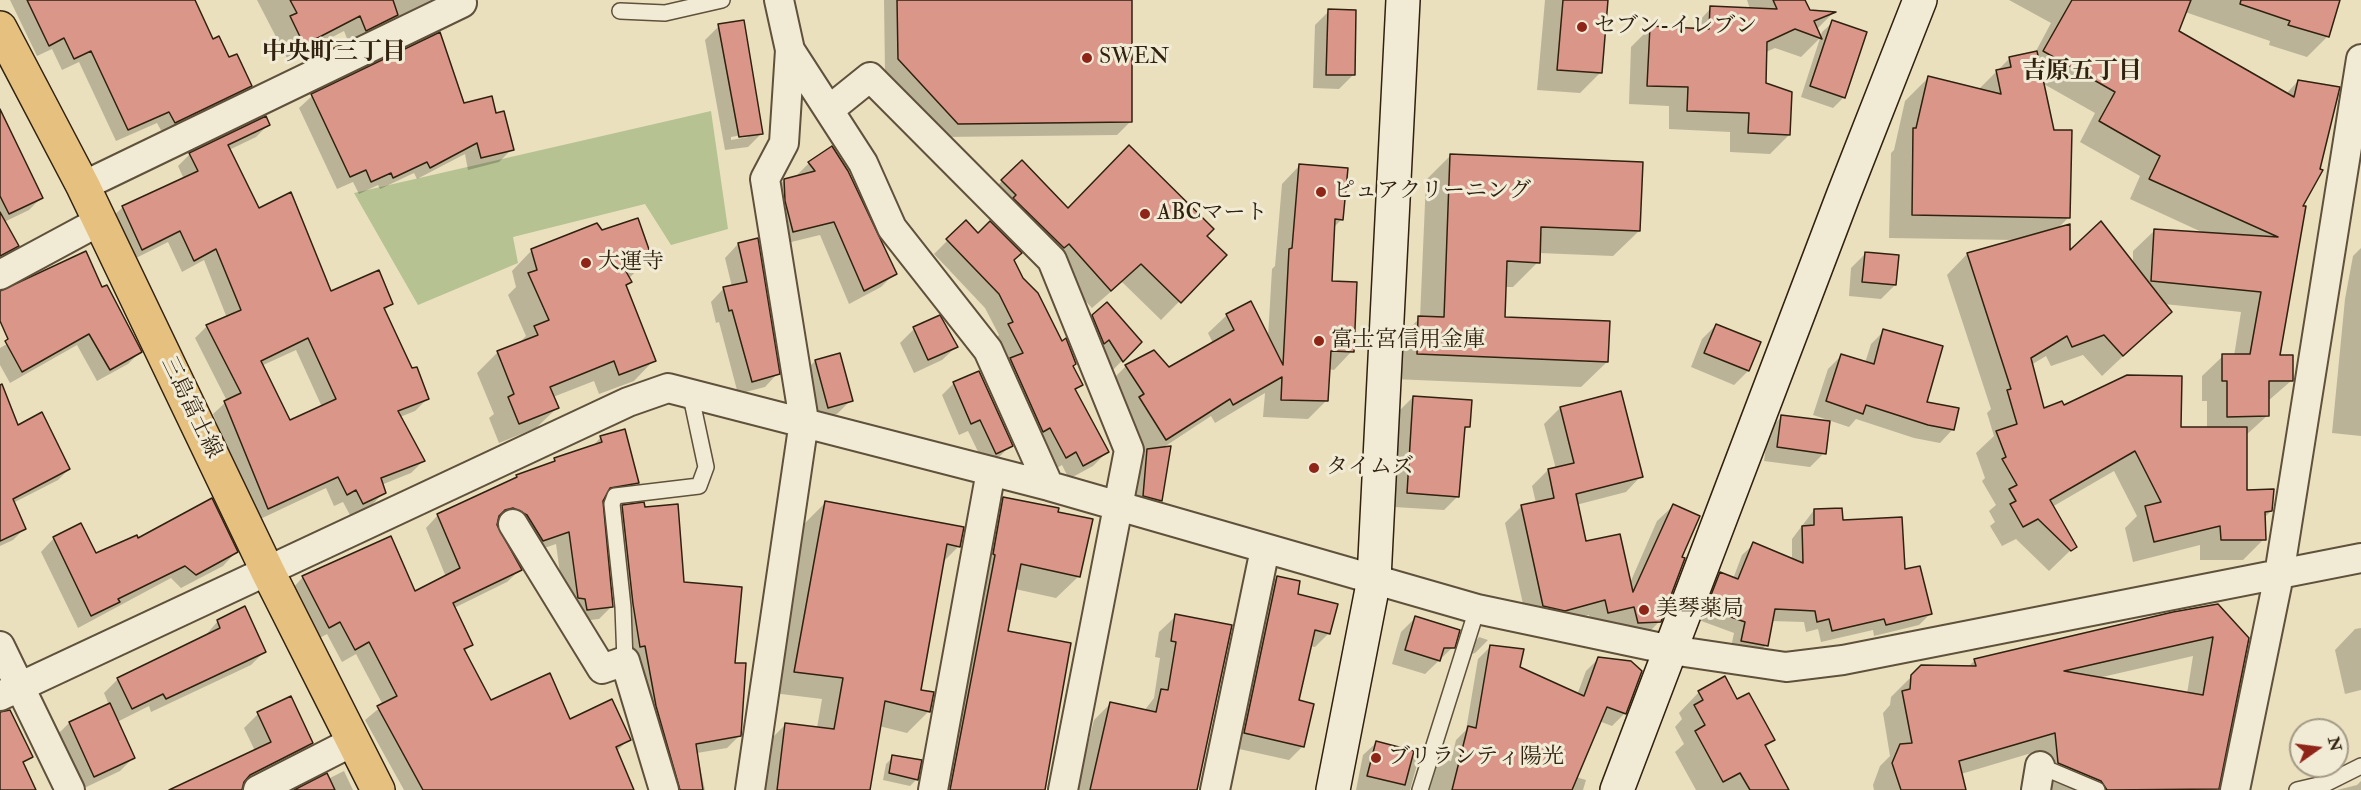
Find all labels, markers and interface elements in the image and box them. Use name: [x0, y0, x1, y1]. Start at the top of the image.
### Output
place label: セブン-イレブン: [1594, 14, 1757, 40]
marker: セブン-イレブン: [1575, 20, 1589, 34]
district label: 中央町三丁目: [262, 40, 406, 68]
place label: SWEN: [1099, 45, 1169, 71]
marker: SWEN: [1080, 51, 1094, 65]
district label: 吉原五丁目: [2022, 59, 2142, 87]
place label: ピュアクリーニング: [1333, 179, 1531, 205]
marker: ピュアクリーニング: [1314, 185, 1328, 199]
place label: ABCマート: [1157, 201, 1268, 227]
marker: ABCマート: [1138, 207, 1152, 221]
place label: 大運寺: [598, 250, 664, 276]
marker: 大運寺: [579, 256, 593, 270]
place label: 富士宮信用金庫: [1331, 328, 1485, 354]
marker: 富士宮信用金庫: [1312, 334, 1326, 348]
street label: 三島富士線: [154, 353, 226, 463]
place label: タイムズ: [1326, 455, 1414, 481]
marker: タイムズ: [1307, 461, 1321, 475]
place label: 美琴薬局: [1656, 597, 1744, 623]
marker: 美琴薬局: [1637, 603, 1651, 617]
north arrow: [2289, 718, 2349, 778]
text: N: [2323, 735, 2346, 753]
place label: ブリランティ陽光: [1388, 745, 1564, 771]
marker: ブリランティ陽光: [1369, 751, 1383, 765]

